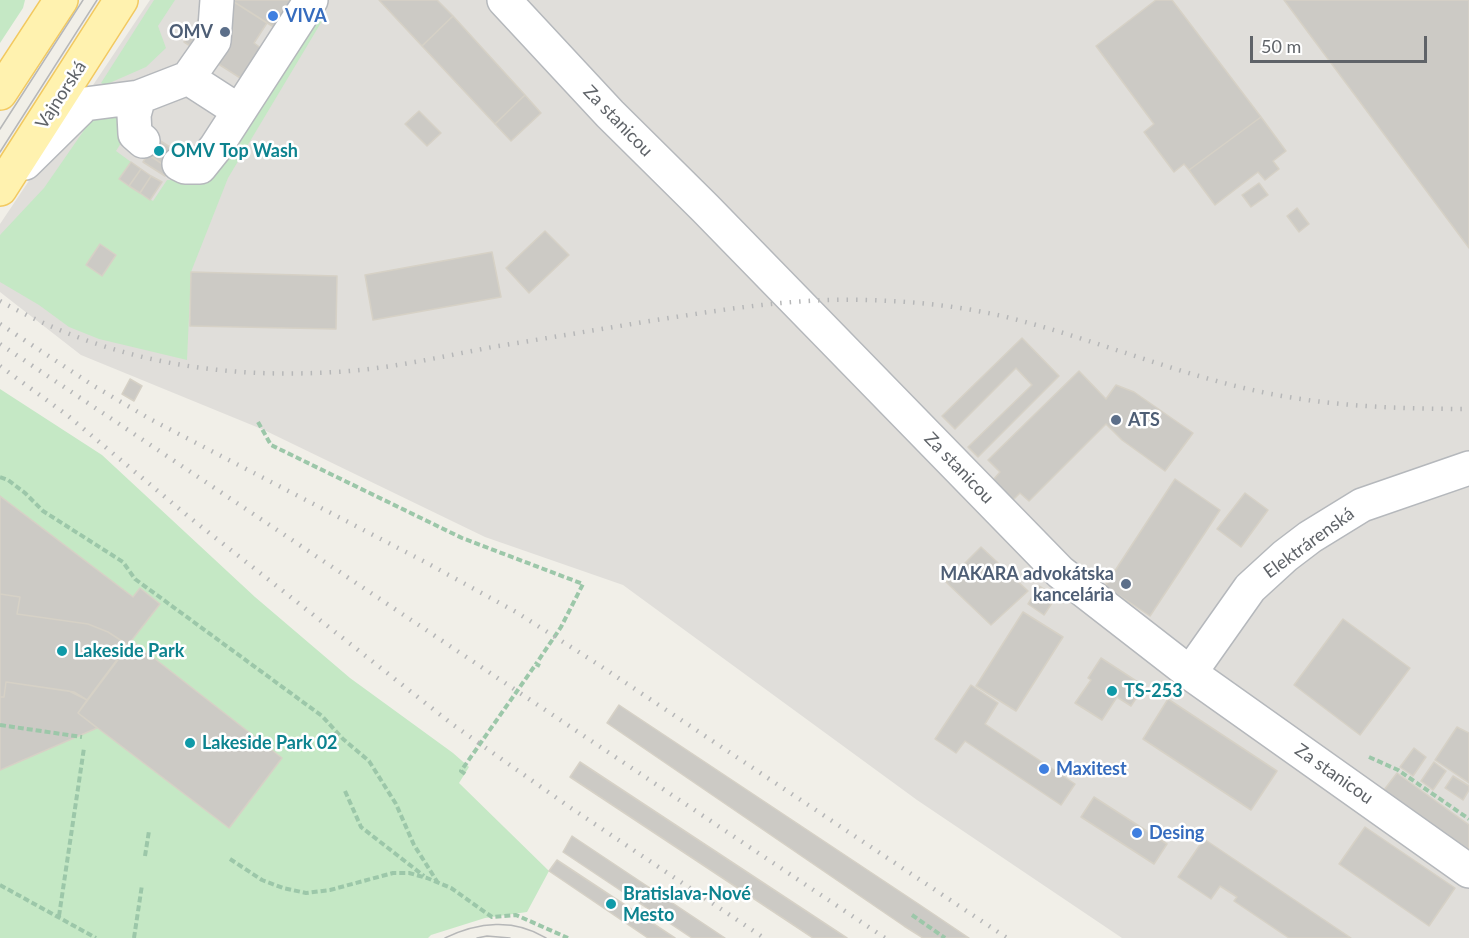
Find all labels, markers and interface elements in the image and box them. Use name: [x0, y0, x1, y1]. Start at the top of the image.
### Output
place label: VIVA: [285, 5, 327, 27]
marker: VIVA: [266, 9, 280, 23]
place label: OMV: [169, 21, 213, 43]
scale bar: [1253, 24, 1430, 62]
marker: OMV: [218, 25, 232, 39]
text: 50 m: [1261, 35, 1301, 57]
street label: Vajnorská: [31, 57, 91, 133]
street label: Za stanicou: [579, 81, 657, 161]
place label: OMV Top Wash: [171, 140, 298, 162]
marker: OMV Top Wash: [152, 144, 166, 158]
place label: ATS: [1128, 409, 1160, 431]
marker: ATS: [1109, 413, 1123, 427]
street label: Za stanicou: [920, 428, 998, 508]
street label: Elektrárenská: [1260, 503, 1358, 583]
place label: MAKARA advokátska kancelária: [940, 563, 1114, 606]
marker: MAKARA advokátska kancelária: [1119, 577, 1133, 591]
place label: Lakeside Park: [74, 640, 184, 662]
marker: Lakeside Park: [55, 644, 69, 658]
place label: TS-253: [1124, 680, 1183, 702]
marker: TS-253: [1105, 684, 1119, 698]
place label: Lakeside Park 02: [202, 732, 338, 754]
marker: Lakeside Park 02: [183, 736, 197, 750]
street label: Za stanicou: [1291, 739, 1377, 809]
place label: Maxitest: [1056, 758, 1127, 780]
marker: Maxitest: [1037, 762, 1051, 776]
place label: Desing: [1149, 822, 1204, 844]
marker: Desing: [1130, 826, 1144, 840]
place label: Bratislava-Nové Mesto: [623, 883, 751, 926]
marker: Bratislava-Nové Mesto: [604, 897, 618, 911]

